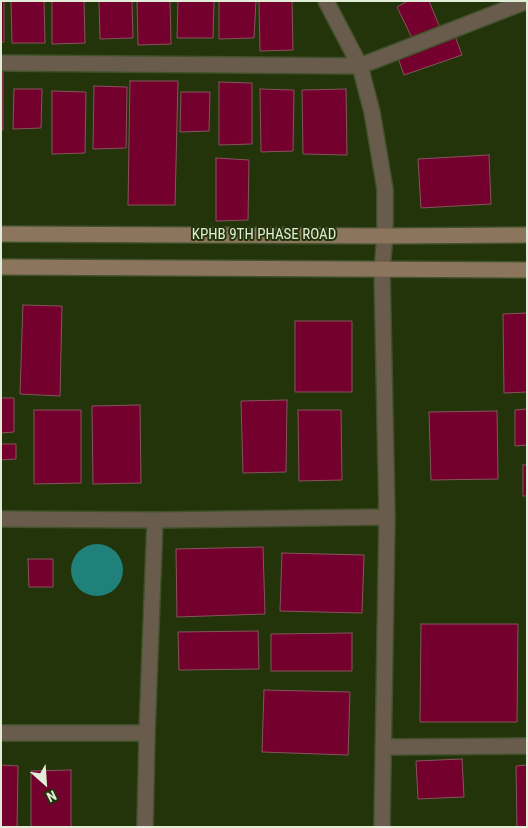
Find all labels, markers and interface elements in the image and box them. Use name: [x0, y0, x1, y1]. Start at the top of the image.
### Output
street label: KPHB 9TH PHASE ROAD: [192, 226, 336, 244]
north arrow: [20, 758, 70, 808]
text: N: [44, 787, 59, 806]

